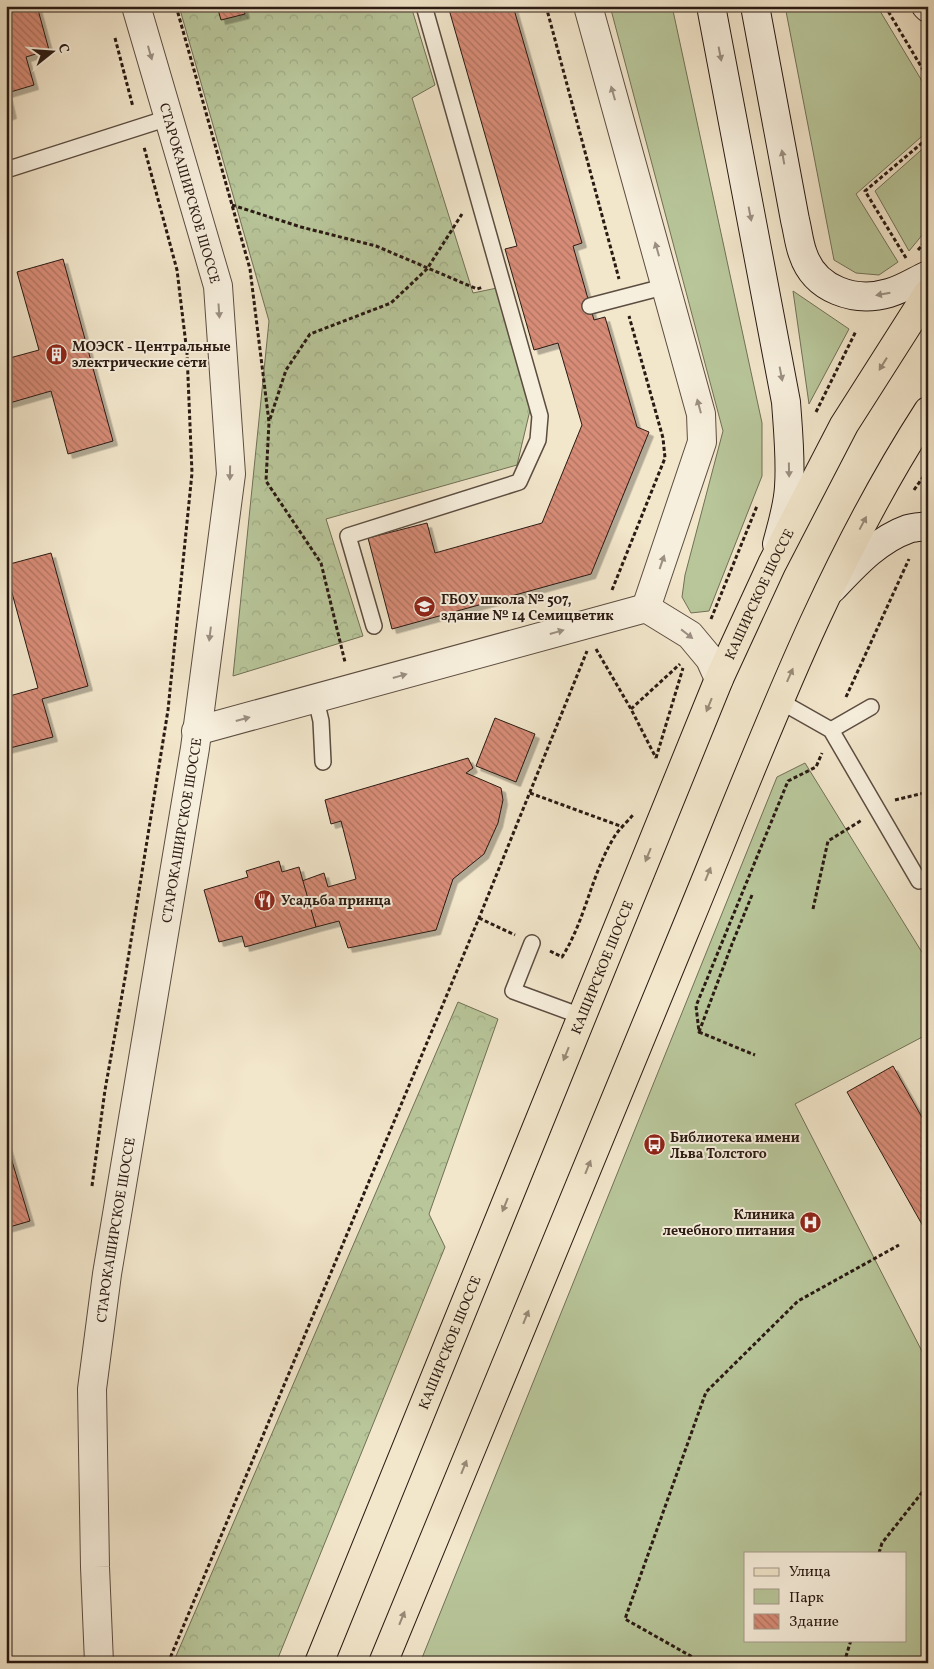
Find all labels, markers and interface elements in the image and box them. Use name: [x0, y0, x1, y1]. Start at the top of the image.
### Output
north arrow: [28, 28, 78, 78]
text: С: [53, 42, 73, 56]
one-way arrow: [146, 46, 154, 61]
one-way arrow: [717, 47, 725, 63]
one-way arrow: [608, 85, 616, 100]
street label: СТАРОКАШИРСКОЕ ШОССЕ: [154, 101, 223, 286]
one-way arrow: [779, 149, 787, 165]
one-way arrow: [747, 206, 755, 222]
one-way arrow: [652, 242, 660, 257]
one-way arrow: [876, 290, 891, 298]
one-way arrow: [216, 303, 224, 319]
place label: МОЭСК - Центральные электрические сети: [72, 338, 231, 373]
building icon: МОЭСК - Центральные электрические сети: [44, 342, 68, 366]
one-way arrow: [878, 357, 888, 370]
one-way arrow: [777, 366, 785, 382]
one-way arrow: [695, 399, 703, 414]
one-way arrow: [785, 462, 793, 478]
one-way arrow: [226, 465, 234, 481]
one-way arrow: [859, 516, 867, 531]
street label: КАШИРСКОЕ ШОССЕ: [721, 526, 799, 663]
one-way arrow: [659, 554, 666, 569]
place label: ГБОУ школа № 507, здание № 14 Семицветик: [441, 591, 614, 626]
school or university icon: ГБОУ школа № 507, здание № 14 Семицветик: [413, 595, 437, 619]
one-way arrow: [206, 627, 214, 643]
one-way arrow: [549, 628, 564, 636]
one-way arrow: [680, 629, 693, 640]
one-way arrow: [786, 668, 794, 682]
one-way arrow: [393, 672, 408, 680]
one-way arrow: [705, 697, 712, 712]
one-way arrow: [236, 715, 251, 723]
street label: СТАРОКАШИРСКОЕ ШОССЕ: [158, 737, 207, 924]
one-way arrow: [644, 848, 652, 863]
one-way arrow: [704, 866, 712, 881]
restaurant icon: Усадьба принца: [253, 888, 277, 912]
place label: Усадьба принца: [281, 892, 392, 911]
street label: КАШИРСКОЕ ШОССЕ: [568, 898, 639, 1038]
one-way arrow: [562, 1047, 570, 1062]
place label: Библиотека имени Льва Толстого: [670, 1129, 800, 1164]
bus stop icon: Библиотека имени Льва Толстого: [642, 1133, 666, 1157]
street label: СТАРОКАШИРСКОЕ ШОССЕ: [93, 1136, 141, 1324]
one-way arrow: [584, 1160, 592, 1174]
one-way arrow: [501, 1197, 508, 1212]
place label: Клиника лечебного питания: [663, 1206, 795, 1241]
hospital icon: Клиника лечебного питания: [799, 1210, 823, 1234]
street label: КАШИРСКОЕ ШОССЕ: [415, 1273, 486, 1413]
one-way arrow: [522, 1309, 530, 1324]
one-way arrow: [461, 1460, 468, 1475]
legend: [744, 1552, 906, 1642]
text: Улица: [789, 1562, 831, 1583]
text: Парк: [789, 1588, 824, 1609]
one-way arrow: [398, 1610, 406, 1625]
text: Здание: [789, 1612, 839, 1633]

